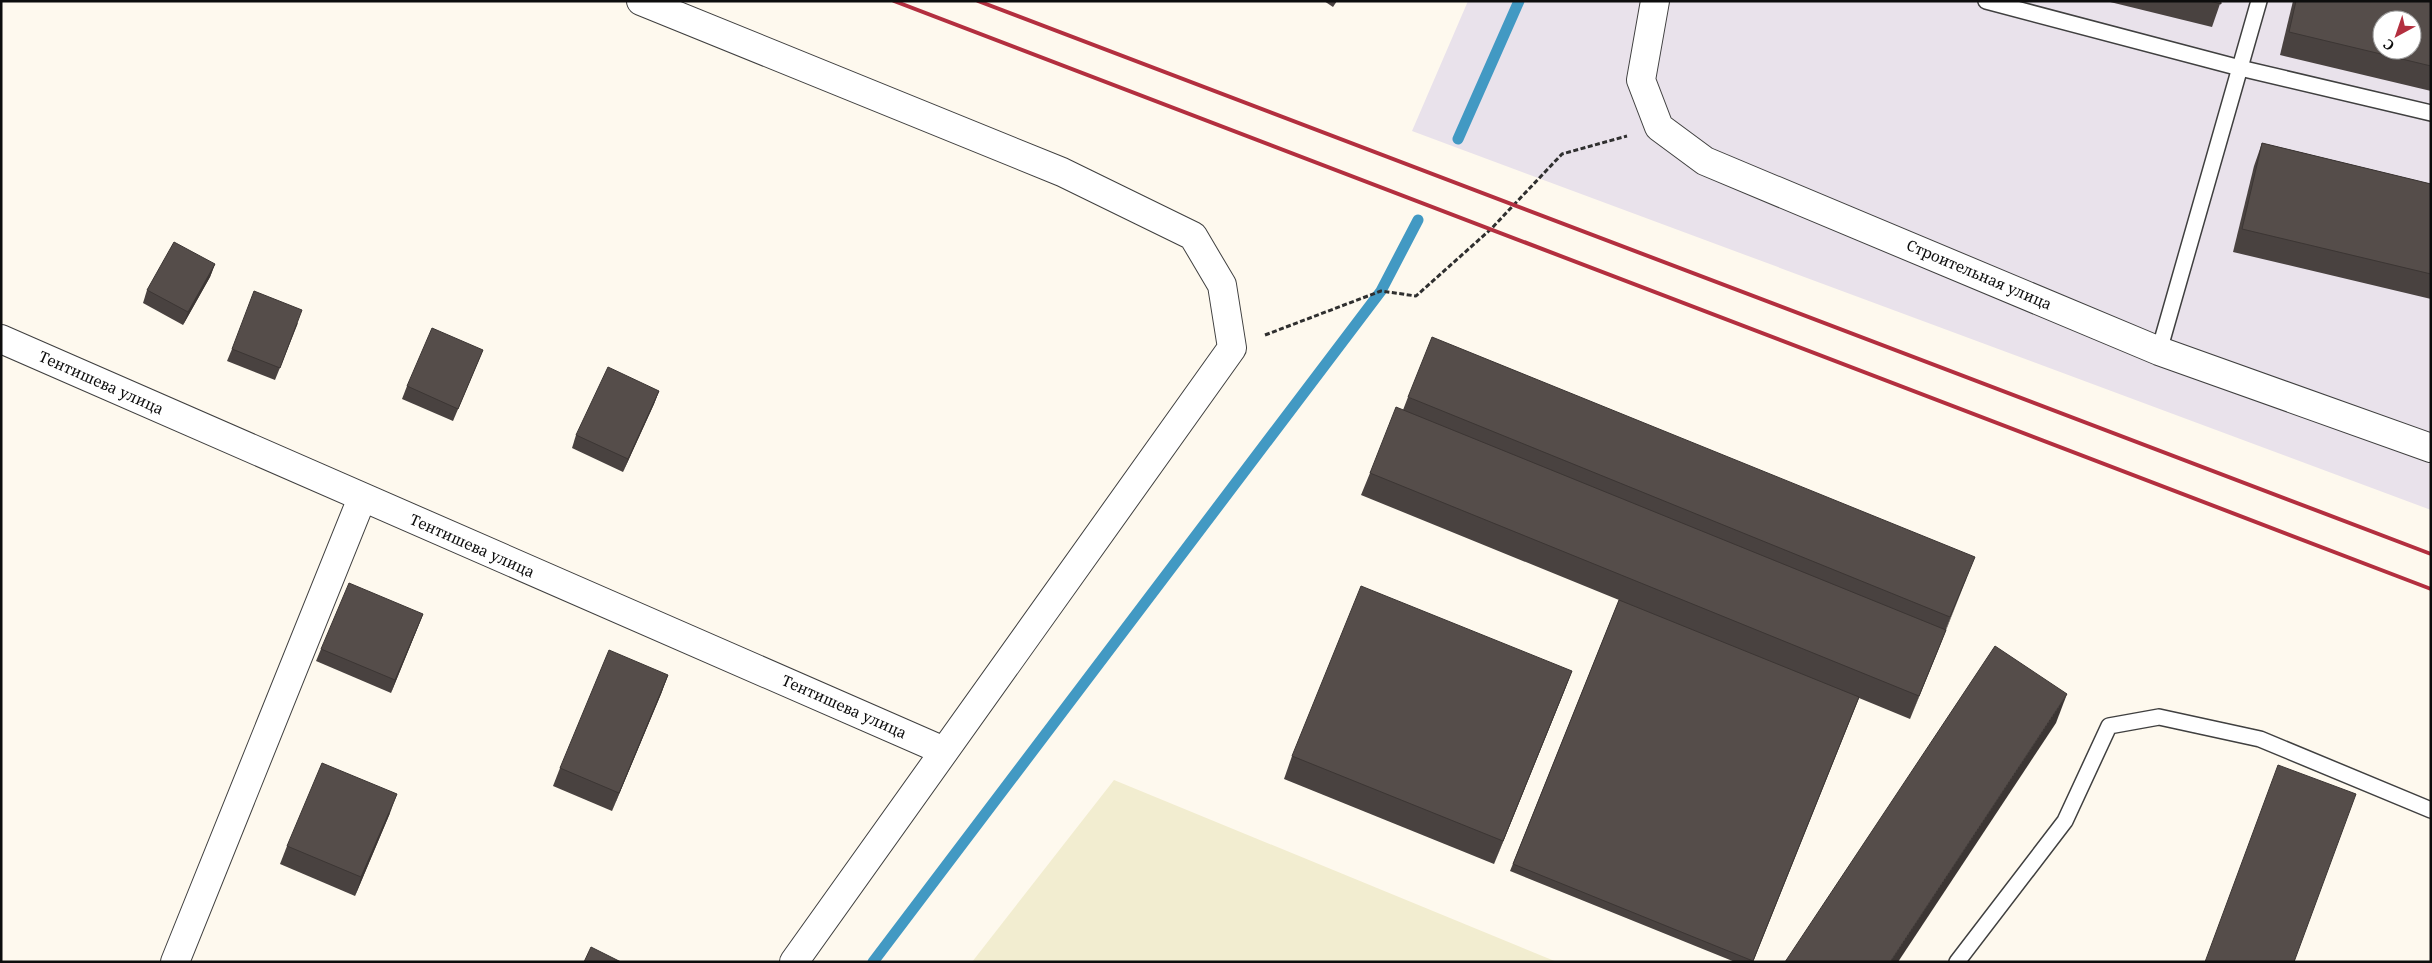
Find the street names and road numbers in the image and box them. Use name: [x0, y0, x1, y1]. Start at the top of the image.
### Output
street label: Строительная улица: [1904, 234, 2055, 314]
street label: Тентишева улица: [36, 346, 167, 419]
street label: Тентишева улица: [407, 509, 538, 582]
street label: Тентишева улица: [779, 670, 910, 743]

